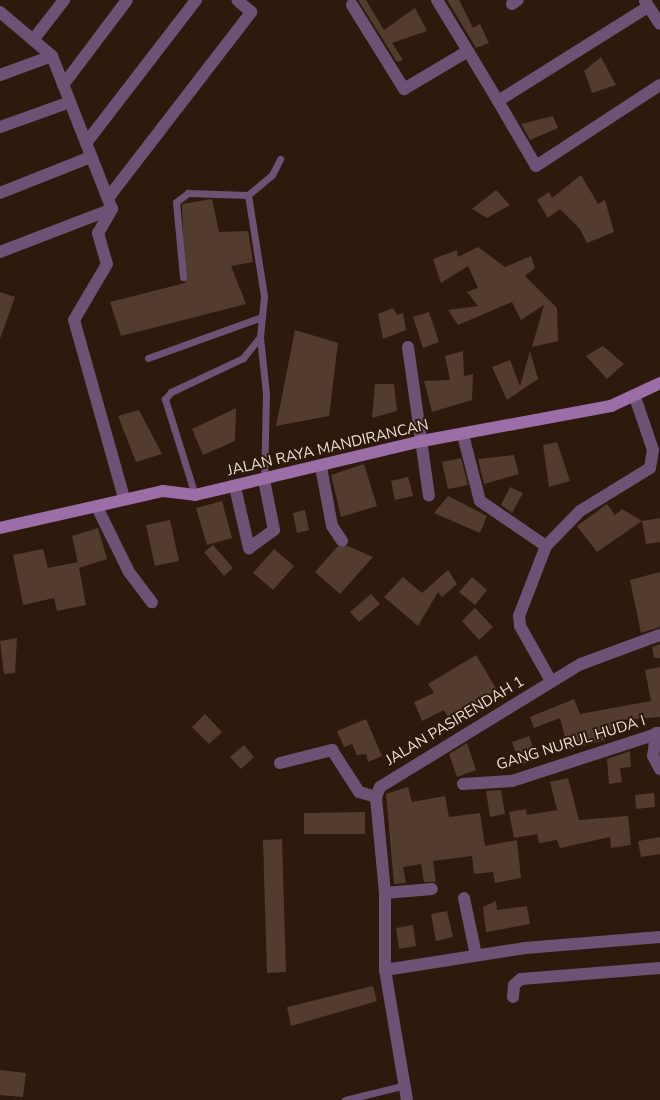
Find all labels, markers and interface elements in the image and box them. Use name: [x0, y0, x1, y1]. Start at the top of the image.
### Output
street label: JALAN RAYA MANDIRANCAN: [226, 416, 430, 480]
street label: JALAN PASIRENDAH 1: [383, 673, 527, 769]
street label: GANG NURUL HUDA I: [494, 712, 648, 774]

